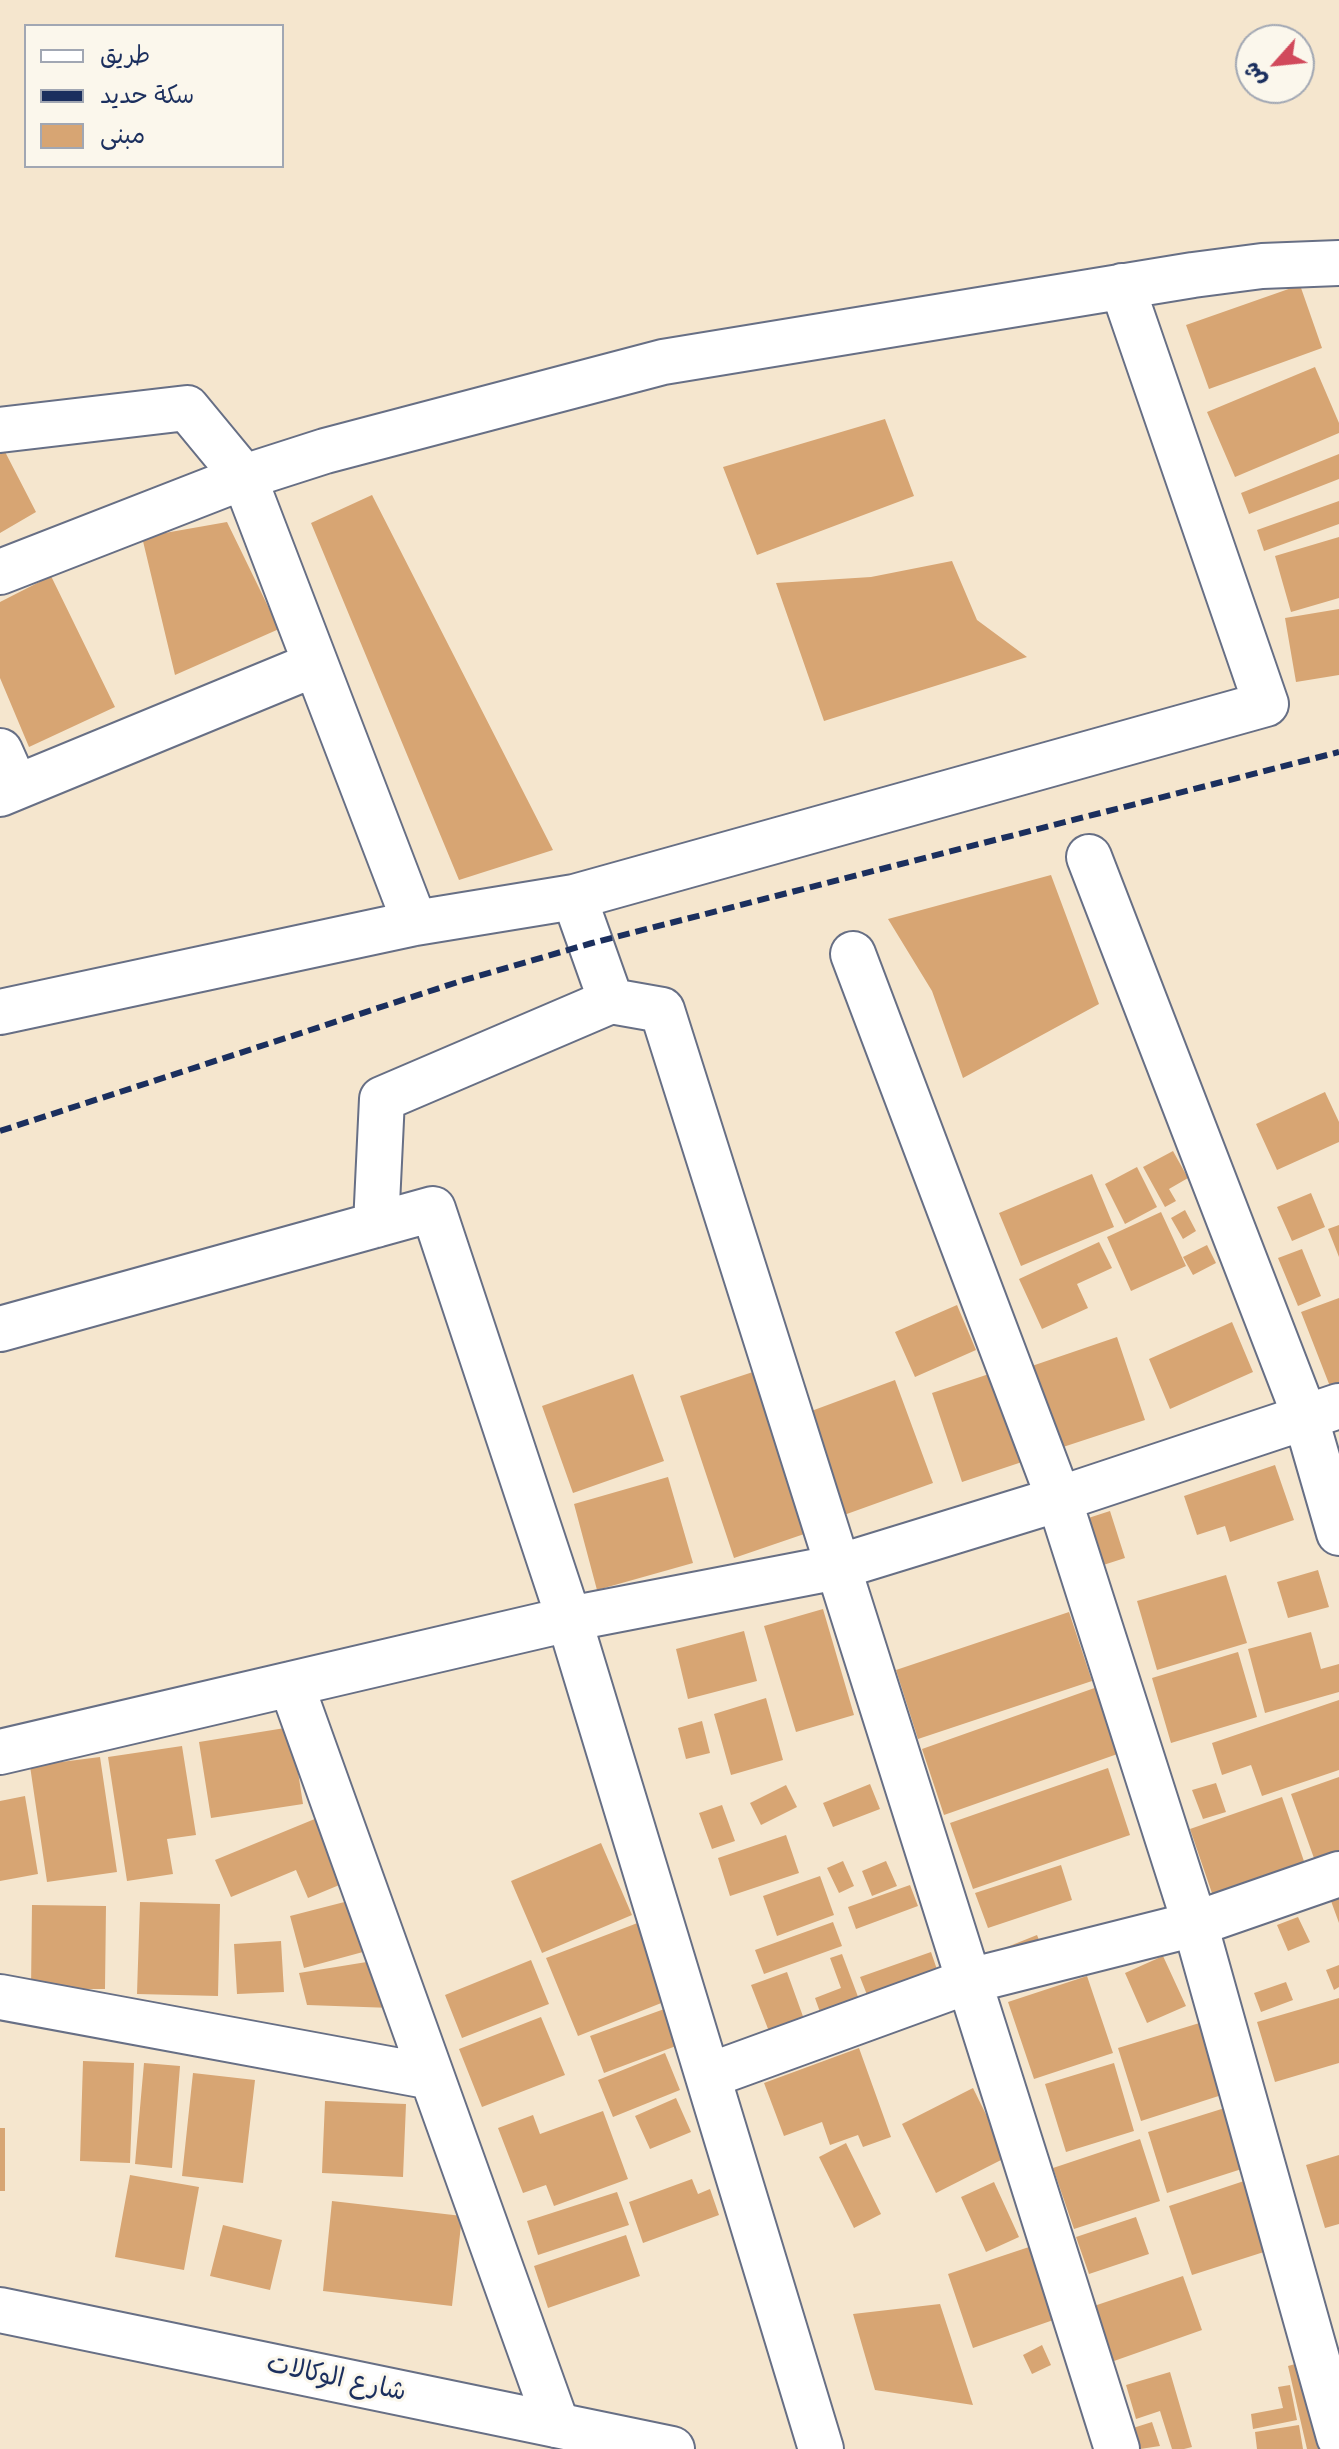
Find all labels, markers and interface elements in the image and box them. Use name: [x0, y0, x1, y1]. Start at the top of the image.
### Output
legend: [24, 24, 284, 168]
north arrow: [1235, 24, 1315, 104]
text: طريق: [100, 41, 150, 72]
text: ش: [1237, 57, 1273, 91]
text: سكة حديد: [100, 81, 194, 112]
text: مبنى: [100, 121, 145, 152]
street label: شارع الوكالات: [263, 2350, 409, 2410]

